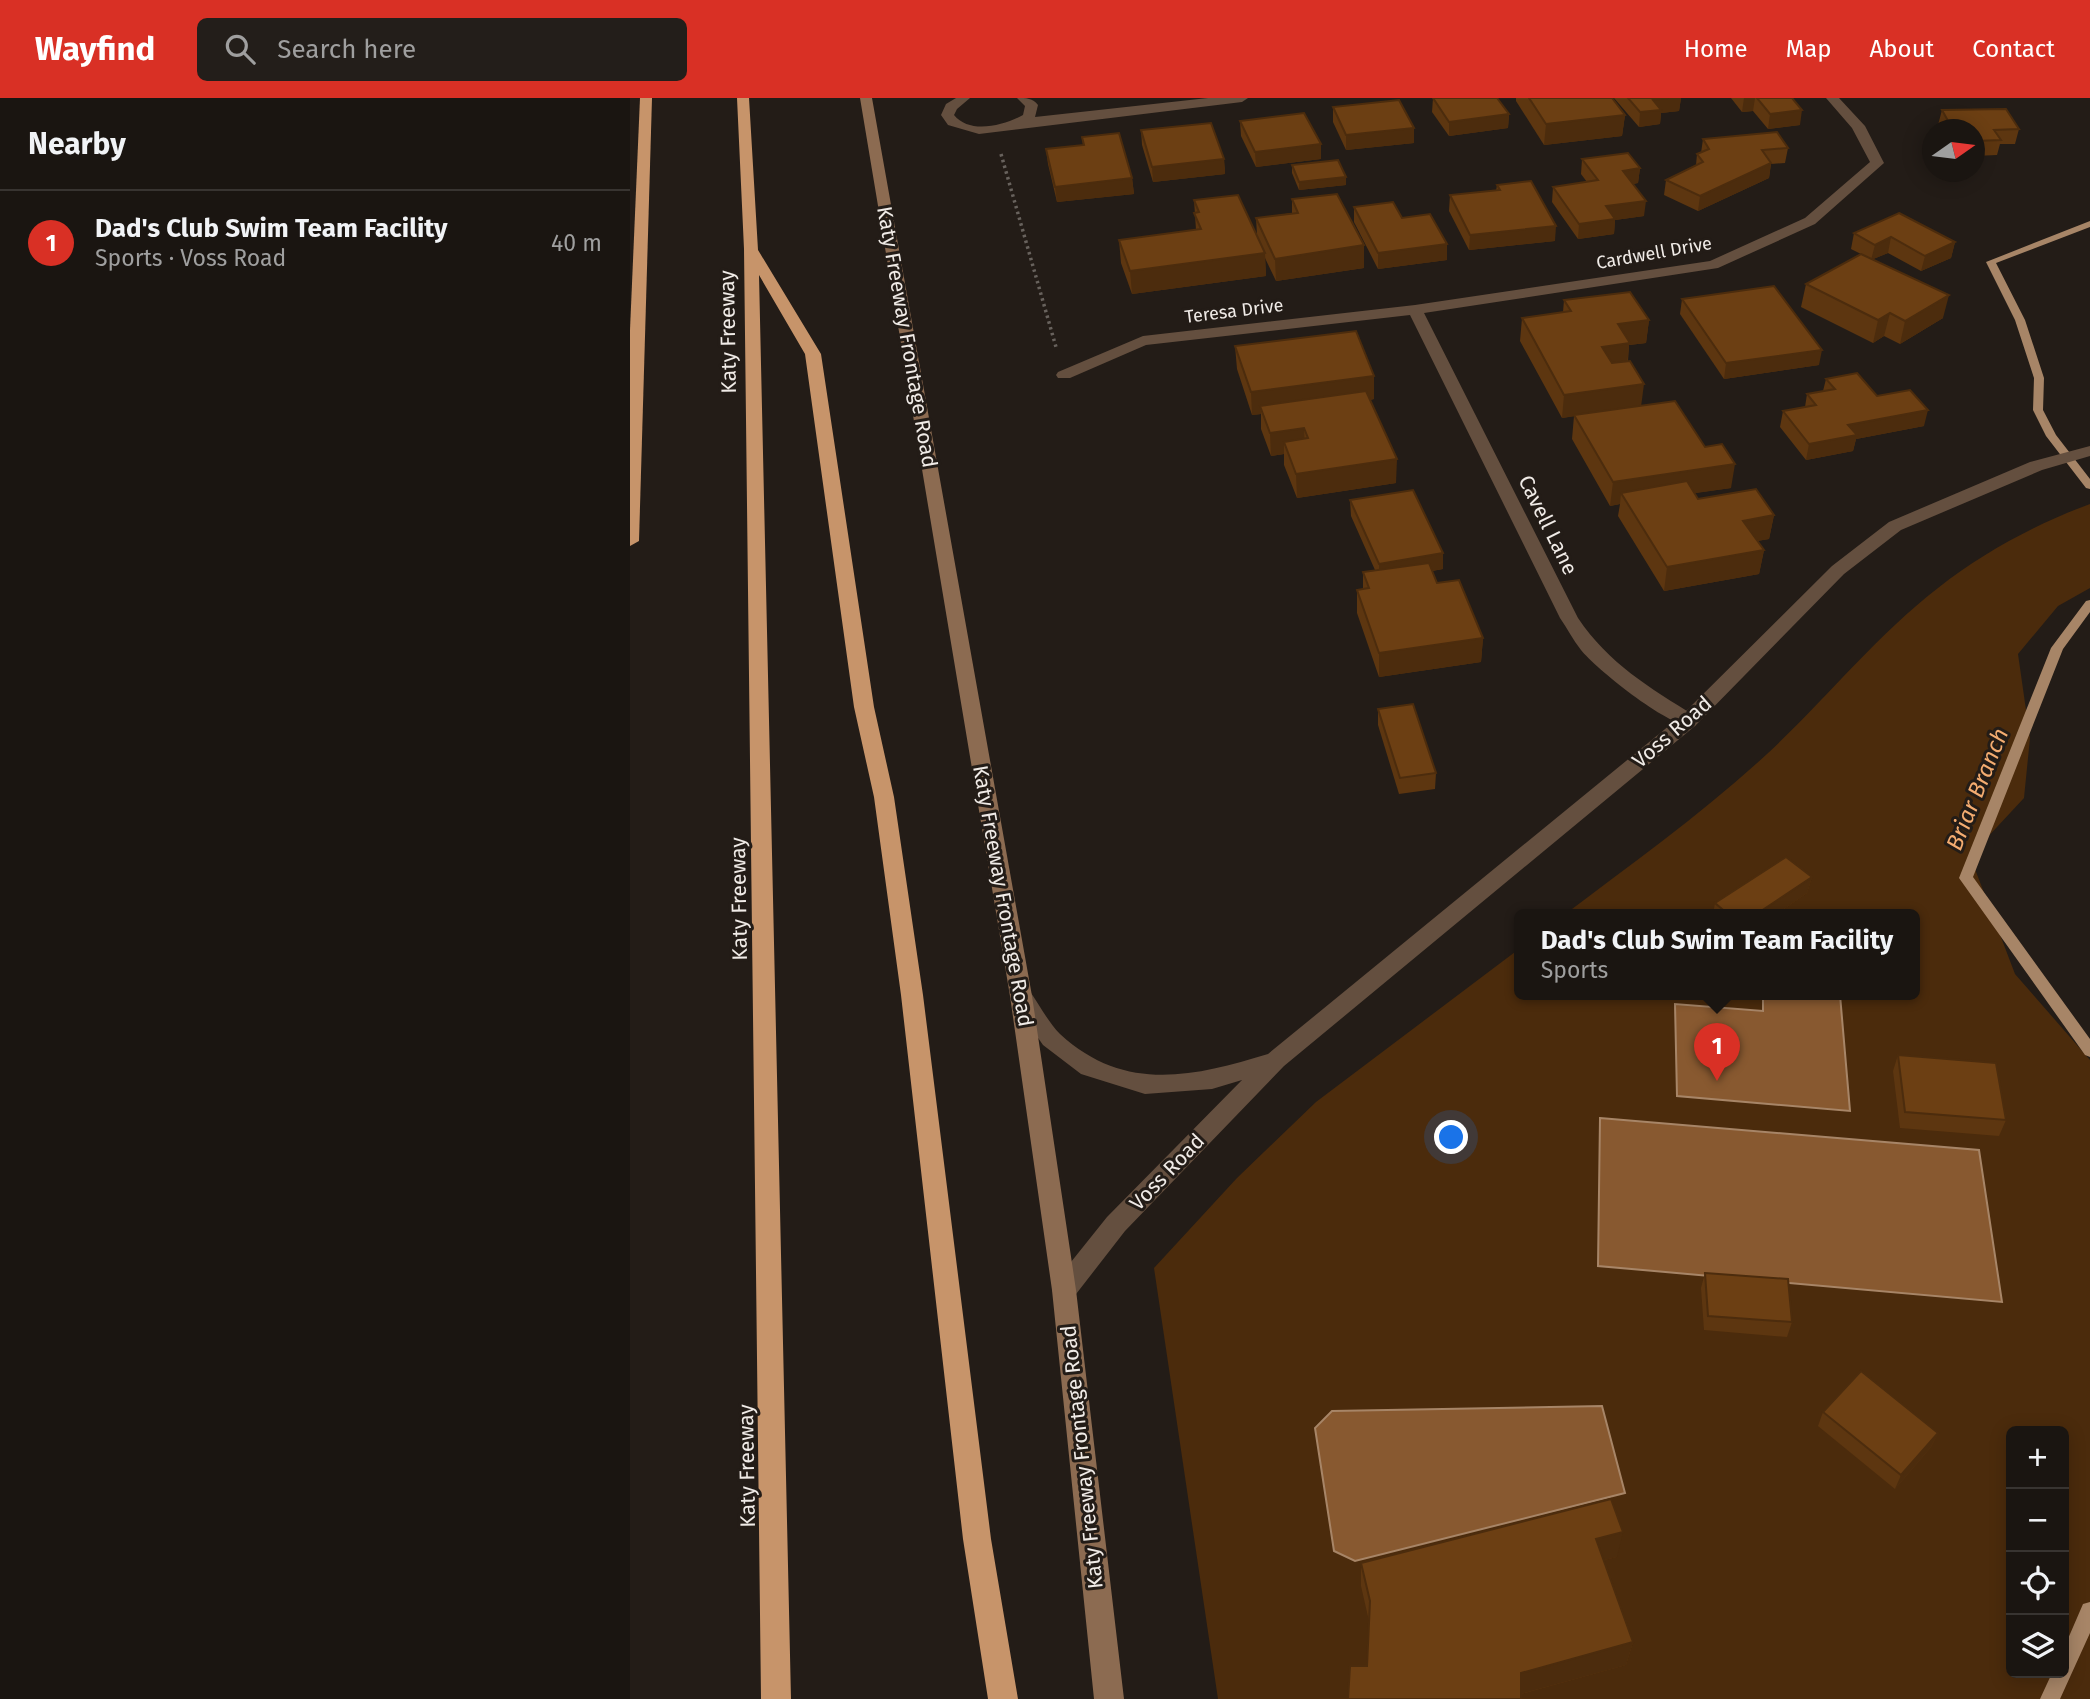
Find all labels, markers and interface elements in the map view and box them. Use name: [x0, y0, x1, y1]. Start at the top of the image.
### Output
search box: [197, 18, 687, 81]
text: Wayfind: [35, 29, 155, 69]
icon: search: [221, 30, 259, 68]
text: Search here: [277, 34, 416, 65]
text: Home: [1684, 35, 1748, 63]
text: Map: [1786, 35, 1832, 63]
text: About: [1870, 35, 1934, 63]
text: Contact: [1972, 35, 2055, 63]
north arrow: [1922, 119, 1985, 182]
text: Nearby: [28, 126, 126, 162]
street label: Katy Freeway Frontage Road: [871, 204, 943, 470]
text: Dad's Club Swim Team Facility: [95, 213, 448, 244]
text: 1: [46, 229, 56, 257]
text: 40 m: [551, 229, 602, 257]
street label: Cardwell Drive: [1594, 232, 1714, 274]
text: Sports · Voss Road: [95, 244, 286, 272]
street label: Katy Freeway: [714, 270, 742, 394]
street label: Teresa Drive: [1183, 294, 1285, 328]
street label: Cavell Lane: [1513, 471, 1583, 579]
street label: Voss Road: [1627, 690, 1717, 774]
water label: Briar Branch: [1940, 724, 2014, 854]
street label: Katy Freeway Frontage Road: [967, 763, 1039, 1029]
street label: Katy Freeway: [725, 837, 753, 961]
popup: [1514, 909, 1920, 1000]
text: Dad's Club Swim Team Facility: [1541, 925, 1893, 956]
text: Sports: [1541, 956, 1608, 984]
pin: 1: [1694, 1023, 1740, 1081]
your location: [1434, 1120, 1468, 1154]
street label: Voss Road: [1124, 1128, 1210, 1216]
street label: Katy Freeway Frontage Road: [1055, 1324, 1109, 1590]
street label: Katy Freeway: [733, 1404, 761, 1528]
map controls: [2006, 1426, 2069, 1678]
button: +: [2006, 1426, 2069, 1489]
button: −: [2006, 1489, 2069, 1552]
button: locate: [2006, 1552, 2069, 1615]
button: layers: [2006, 1615, 2069, 1678]

